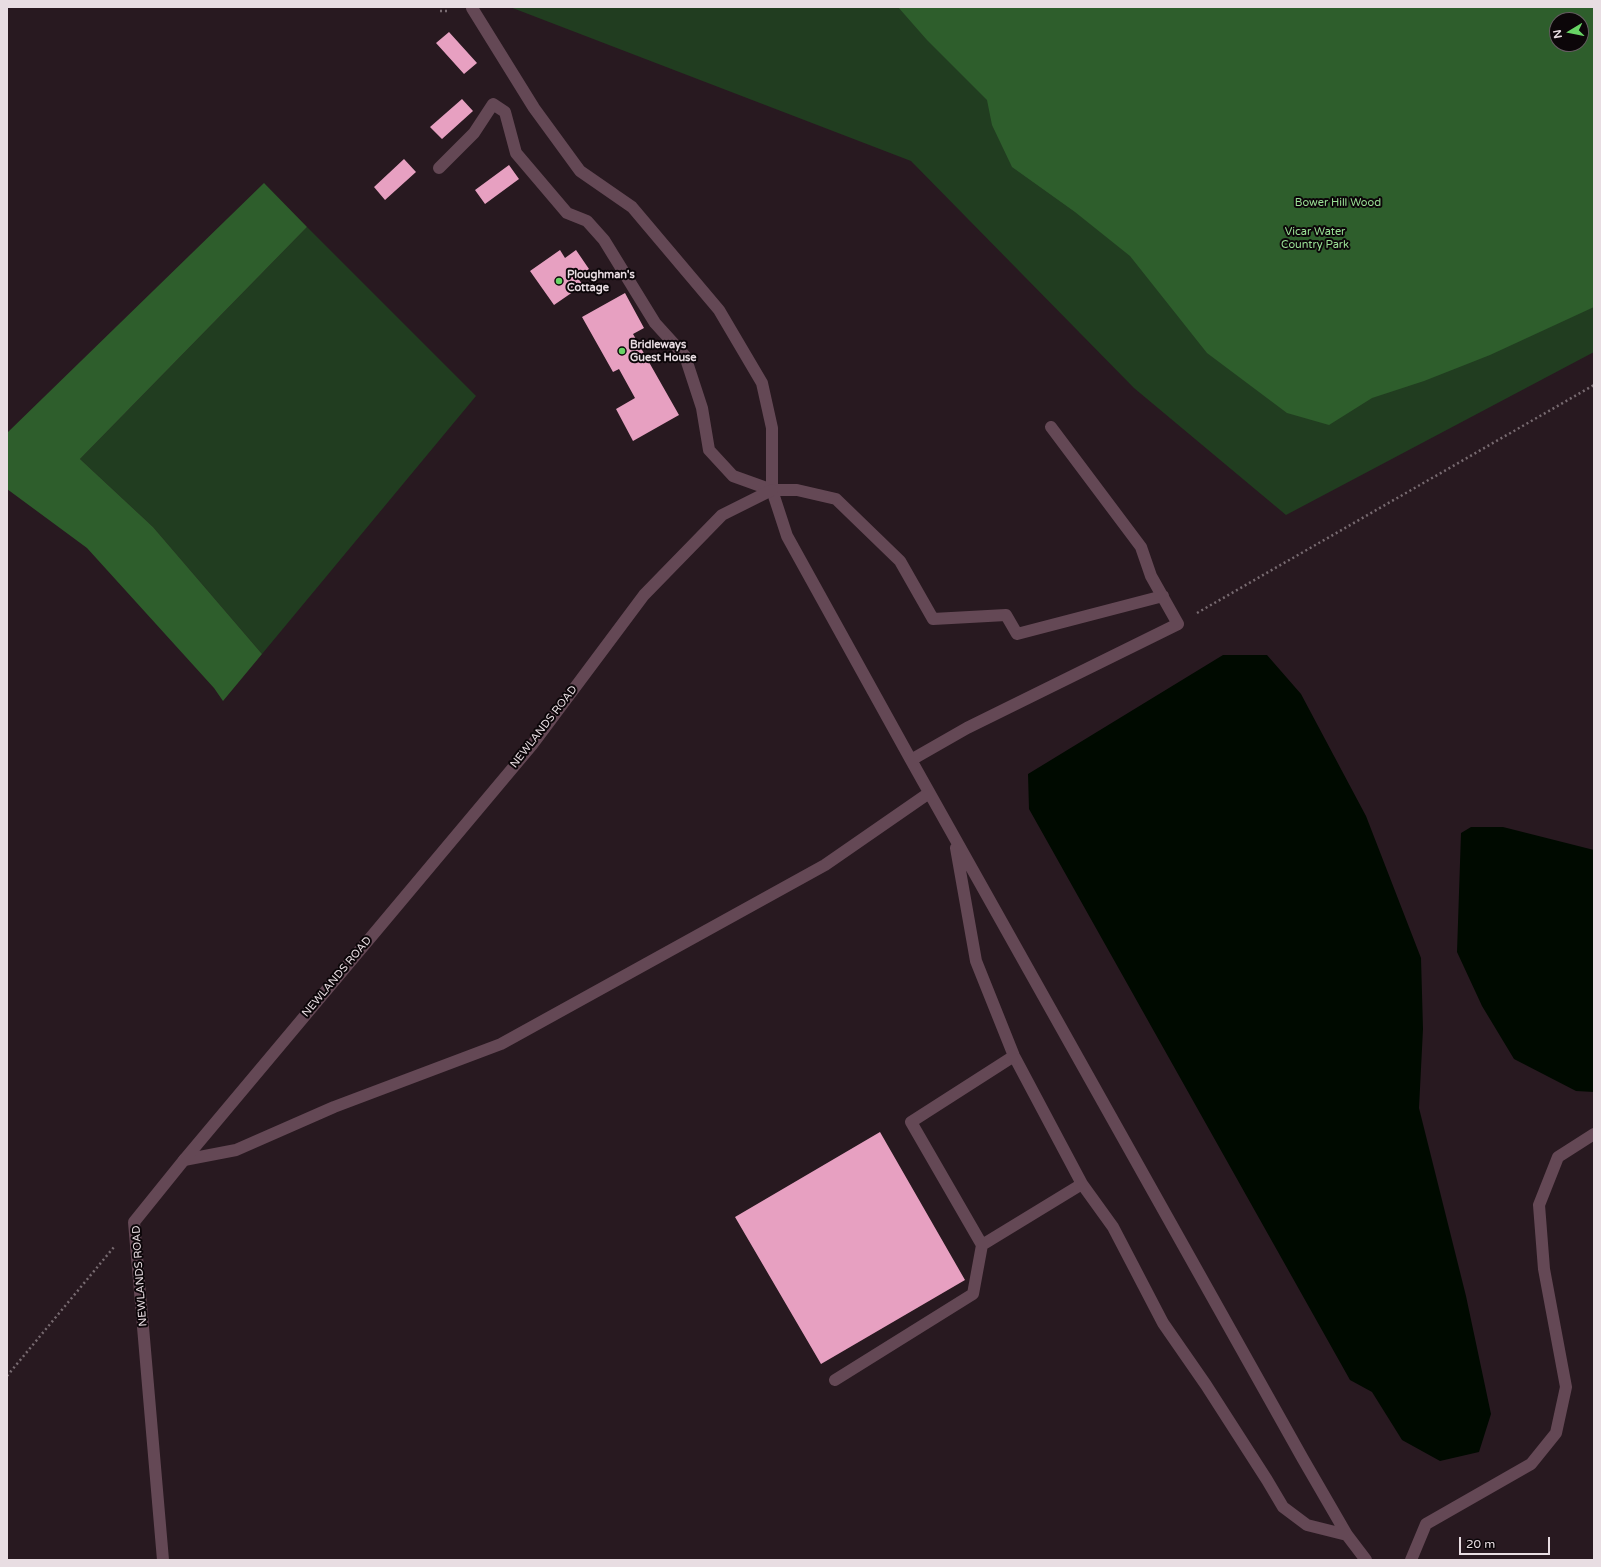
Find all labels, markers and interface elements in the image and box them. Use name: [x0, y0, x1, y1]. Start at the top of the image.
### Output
north arrow: [1549, 12, 1589, 52]
text: N: [1551, 29, 1565, 39]
park label: Bower Hill Wood: [1295, 196, 1381, 210]
park label: Vicar Water Country Park: [1281, 225, 1349, 251]
place label: Ploughman's Cottage: [567, 268, 635, 294]
marker: Ploughman's Cottage: [554, 276, 564, 286]
place label: Bridleways Guest House: [630, 338, 697, 364]
marker: Bridleways Guest House: [617, 346, 627, 356]
street label: NEWLANDS ROAD: [508, 683, 580, 771]
street label: NEWLANDS ROAD: [299, 934, 375, 1020]
street label: NEWLANDS ROAD: [130, 1225, 150, 1327]
scale bar: [1461, 1529, 1552, 1555]
text: 20 m: [1466, 1537, 1495, 1551]

